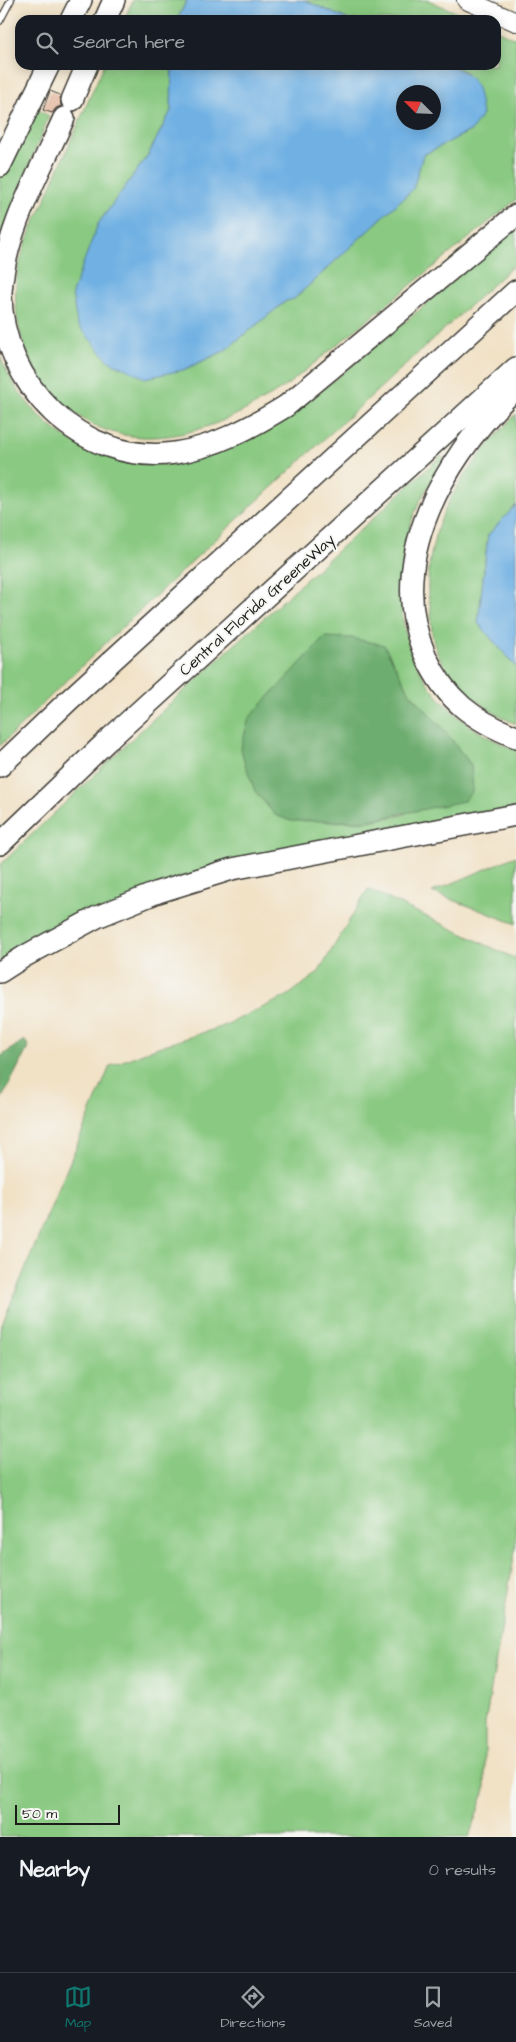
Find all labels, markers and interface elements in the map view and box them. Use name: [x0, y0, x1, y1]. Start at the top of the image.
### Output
search box: [15, 15, 501, 70]
icon: search: [33, 29, 61, 57]
text: Search here: [73, 29, 185, 56]
north arrow: [396, 85, 441, 130]
street label: Central Florida GreeneWay: [174, 529, 341, 682]
scale bar: [15, 1802, 120, 1825]
text: 50 m: [22, 1804, 57, 1824]
text: Nearby: [20, 1855, 90, 1884]
text: 0 results: [429, 1859, 496, 1881]
tab: Map: [64, 1983, 92, 2033]
tab: Directions: [220, 1983, 285, 2033]
tab: Saved: [414, 1983, 452, 2033]

